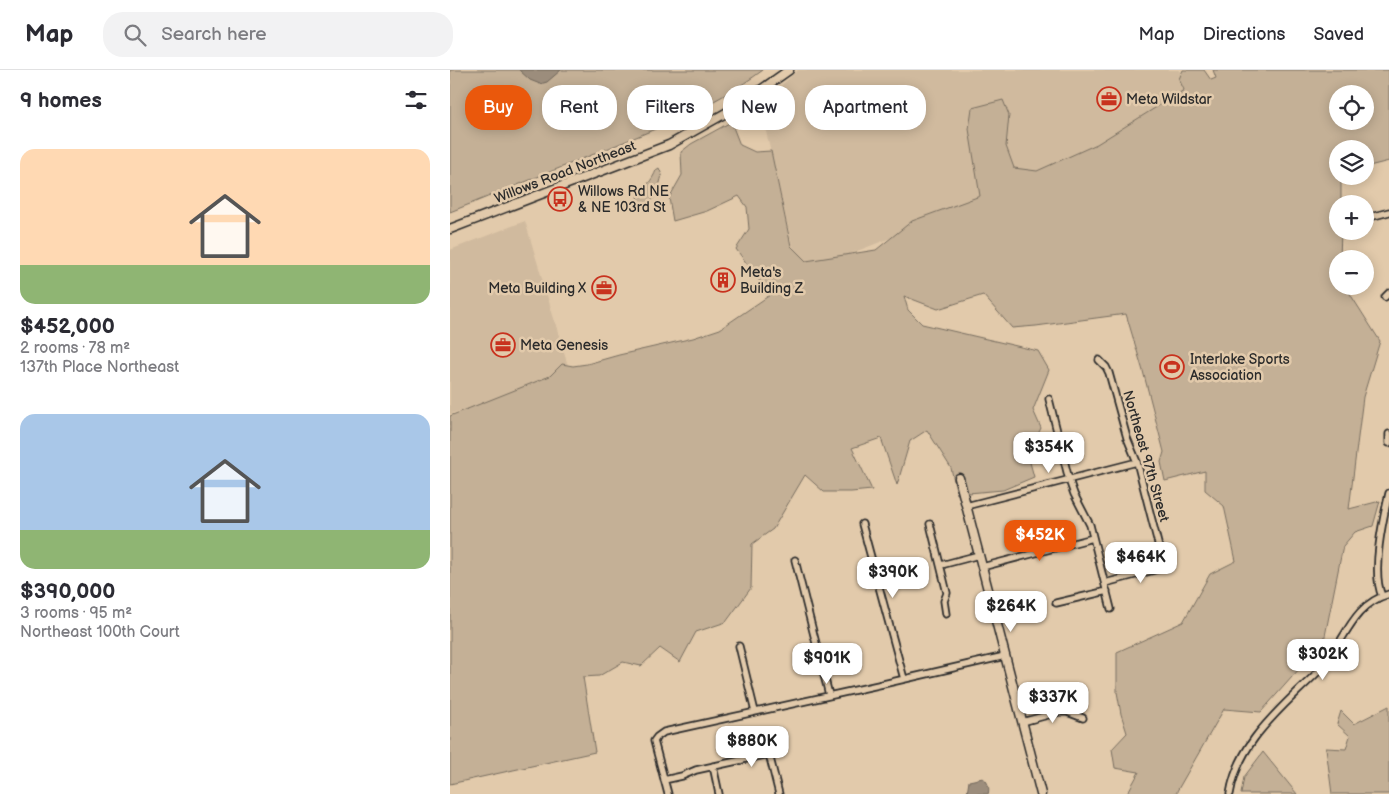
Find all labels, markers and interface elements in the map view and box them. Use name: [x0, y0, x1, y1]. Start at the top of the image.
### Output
search box: [103, 12, 453, 57]
text: Map: [25, 20, 73, 49]
icon: search: [121, 21, 149, 49]
text: Search here: [161, 23, 267, 46]
text: Map: [1139, 24, 1175, 45]
text: Directions: [1203, 24, 1285, 45]
text: Saved: [1313, 24, 1364, 45]
chip: Buy: [465, 85, 532, 130]
chip: Rent: [542, 85, 617, 130]
chip: Filters: [627, 85, 713, 130]
chip: New: [723, 85, 795, 130]
chip: Apartment: [805, 85, 926, 130]
map controls: [1329, 85, 1374, 295]
button: locate: [1329, 85, 1374, 130]
icon: filters: [402, 86, 430, 114]
office icon: Meta Wildstar: [1096, 86, 1122, 112]
text: 9 homes: [20, 88, 102, 113]
place label: Meta Wildstar: [1126, 91, 1213, 108]
street label: Willows Road Northeast: [492, 137, 639, 207]
button: layers: [1329, 140, 1374, 185]
icon: home: [180, 181, 270, 271]
place label: Willows Rd NE & NE 103rd St: [578, 183, 669, 216]
bus stop icon: Willows Rd NE & NE 103rd St: [547, 186, 573, 212]
button: +: [1329, 195, 1374, 240]
button: −: [1329, 250, 1374, 295]
place label: Meta's Building Z: [740, 264, 804, 297]
building icon: Meta's Building Z: [710, 267, 736, 293]
office icon: Meta Building X: [591, 275, 617, 301]
place label: Meta Building X: [488, 280, 586, 297]
text: $452,000: [20, 314, 115, 339]
office icon: Meta Genesis: [490, 332, 516, 358]
place label: Meta Genesis: [520, 337, 608, 354]
text: 2 rooms · 78 m²: [20, 339, 130, 358]
place label: Interlake Sports Association: [1190, 351, 1290, 384]
sports icon: Interlake Sports Association: [1159, 354, 1185, 380]
text: 137th Place Northeast: [20, 358, 179, 377]
street label: Northeast 97th Street: [1119, 388, 1173, 524]
pin: $354K: [1014, 432, 1084, 474]
text: $354K: [1024, 438, 1074, 457]
icon: home: [180, 446, 270, 536]
pin: $452K: [1005, 520, 1075, 562]
text: $452K: [1015, 526, 1065, 545]
pin: $464K: [1106, 542, 1176, 584]
text: $464K: [1116, 548, 1166, 567]
pin: $390K: [858, 556, 928, 599]
text: $390K: [868, 563, 918, 582]
text: $390,000: [20, 579, 115, 604]
pin: $264K: [976, 590, 1046, 633]
text: $264K: [986, 597, 1036, 616]
text: 3 rooms · 95 m²: [20, 604, 132, 623]
text: Northeast 100th Court: [20, 623, 180, 642]
pin: $302K: [1288, 638, 1358, 681]
pin: $901K: [792, 642, 862, 685]
text: $302K: [1298, 645, 1348, 664]
text: $901K: [803, 649, 851, 668]
pin: $337K: [1018, 682, 1088, 724]
text: $337K: [1029, 688, 1077, 707]
pin: $880K: [717, 726, 787, 768]
text: $880K: [727, 732, 777, 751]

